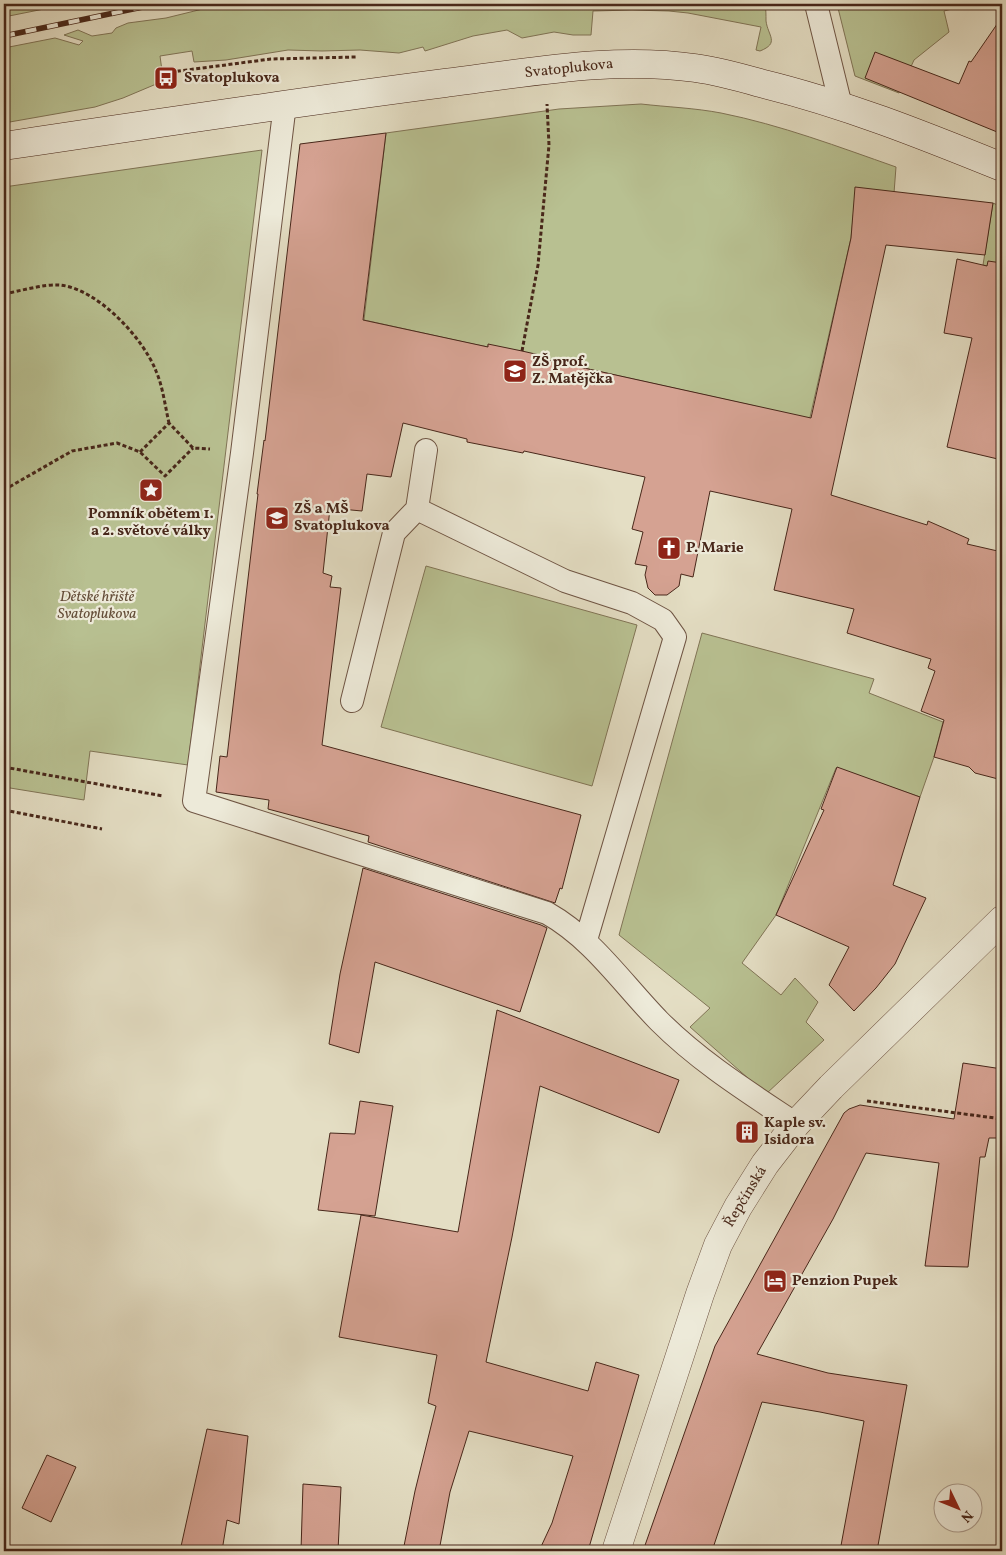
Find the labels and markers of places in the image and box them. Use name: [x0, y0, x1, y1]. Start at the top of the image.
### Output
bus stop icon: Svatoplukova: [153, 65, 179, 91]
place label: Svatoplukova: [184, 68, 280, 89]
place label: ZŠ prof. Z. Matějčka: [532, 352, 613, 390]
school or university icon: ZŠ prof. Z. Matějčka: [502, 358, 528, 384]
place icon: Pomník obětem 1. a 2. světové války: [138, 477, 164, 503]
place label: ZŠ a MŠ Svatoplukova: [294, 499, 390, 537]
place label: Pomník obětem 1. a 2. světové války: [88, 504, 214, 542]
school or university icon: ZŠ a MŠ Svatoplukova: [264, 505, 290, 531]
church icon: P. Marie: [656, 535, 682, 561]
place label: P. Marie: [686, 538, 744, 559]
place label: Kaple sv. Isidora: [764, 1113, 826, 1151]
building icon: Kaple sv. Isidora: [734, 1119, 760, 1145]
hotel icon: Penzion Pupek: [762, 1268, 788, 1294]
place label: Penzion Pupek: [792, 1271, 898, 1292]

